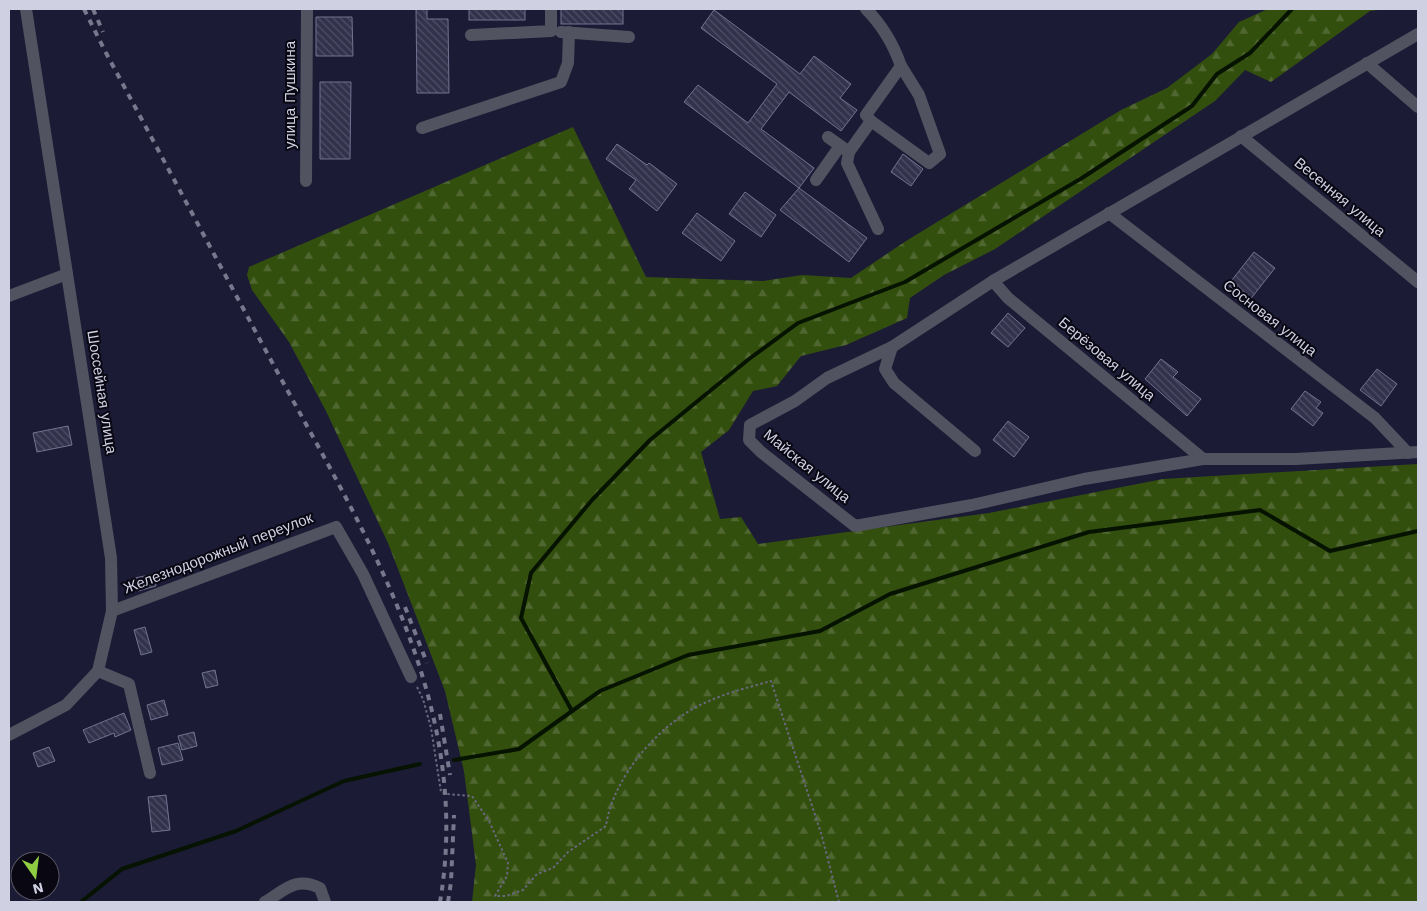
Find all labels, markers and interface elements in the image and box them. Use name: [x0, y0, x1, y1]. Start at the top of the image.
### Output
street label: улица Пушкина: [281, 40, 299, 149]
street label: Весенняя улица: [1291, 154, 1390, 241]
street label: Сосновая улица: [1220, 276, 1321, 361]
street label: Берёзовая улица: [1055, 313, 1159, 405]
street label: Шоссейная улица: [83, 329, 121, 456]
street label: Майская улица: [760, 425, 855, 507]
street label: Железнодорожный переулок: [121, 508, 316, 598]
north arrow: [10, 851, 60, 901]
text: N: [31, 880, 45, 898]

